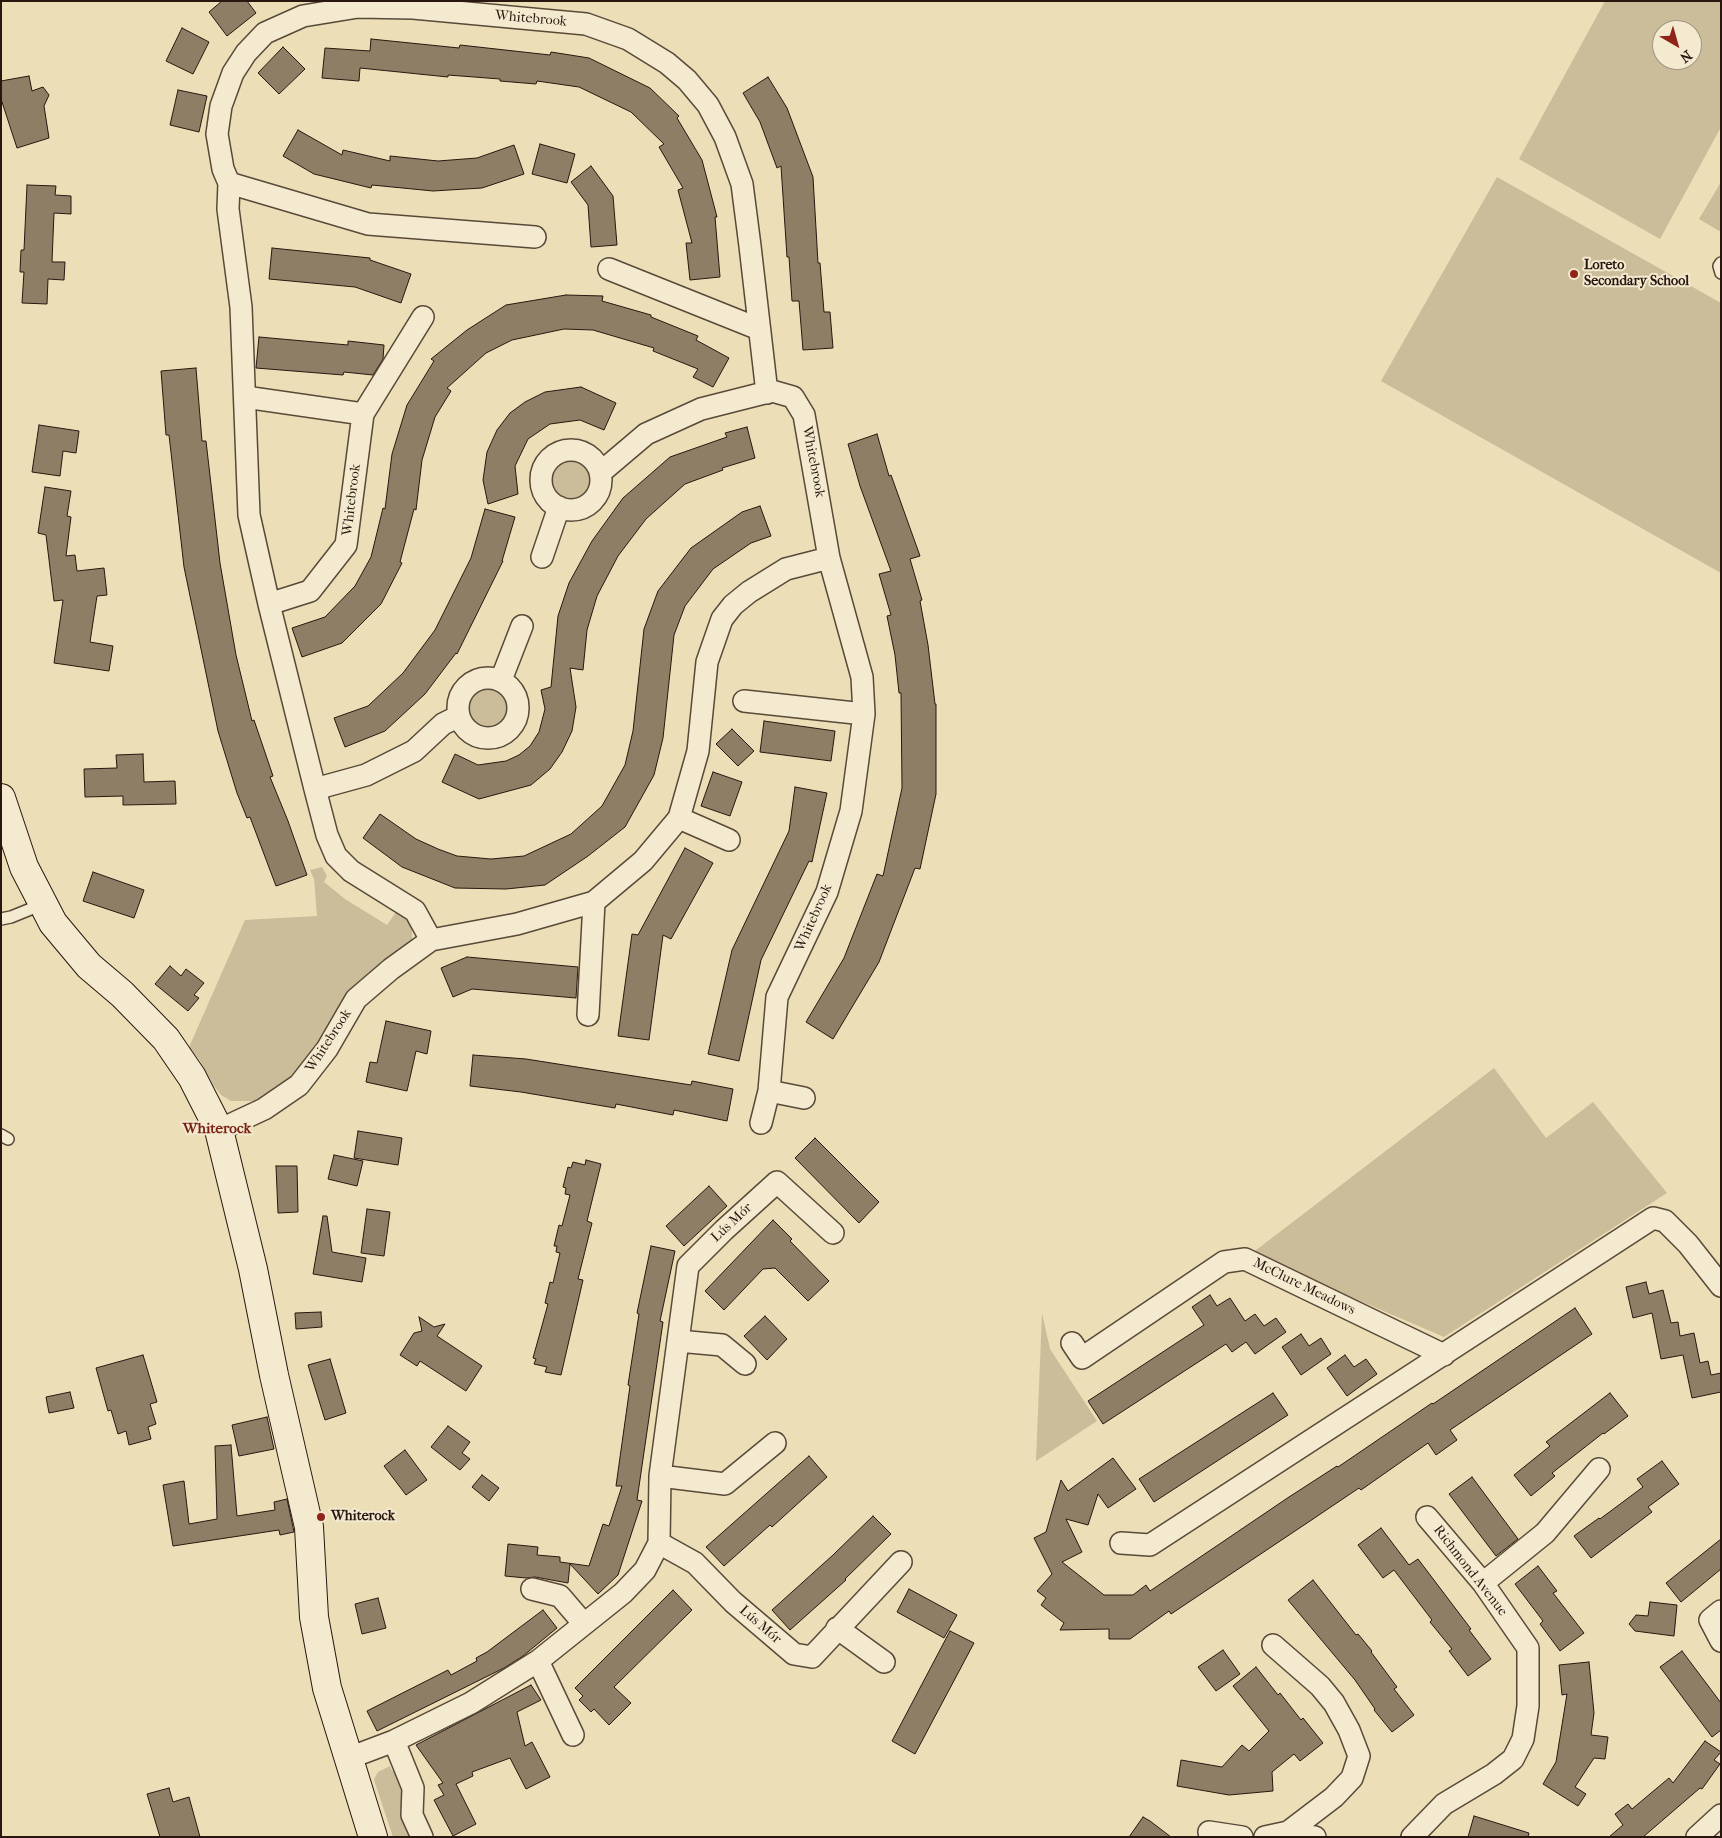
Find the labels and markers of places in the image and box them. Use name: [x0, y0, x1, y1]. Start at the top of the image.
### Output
place label: Loreto Secondary School: [1584, 258, 1689, 290]
marker: Loreto Secondary School: [1568, 268, 1580, 280]
place label: Whiterock: [331, 1509, 395, 1525]
marker: Whiterock: [315, 1511, 327, 1523]

